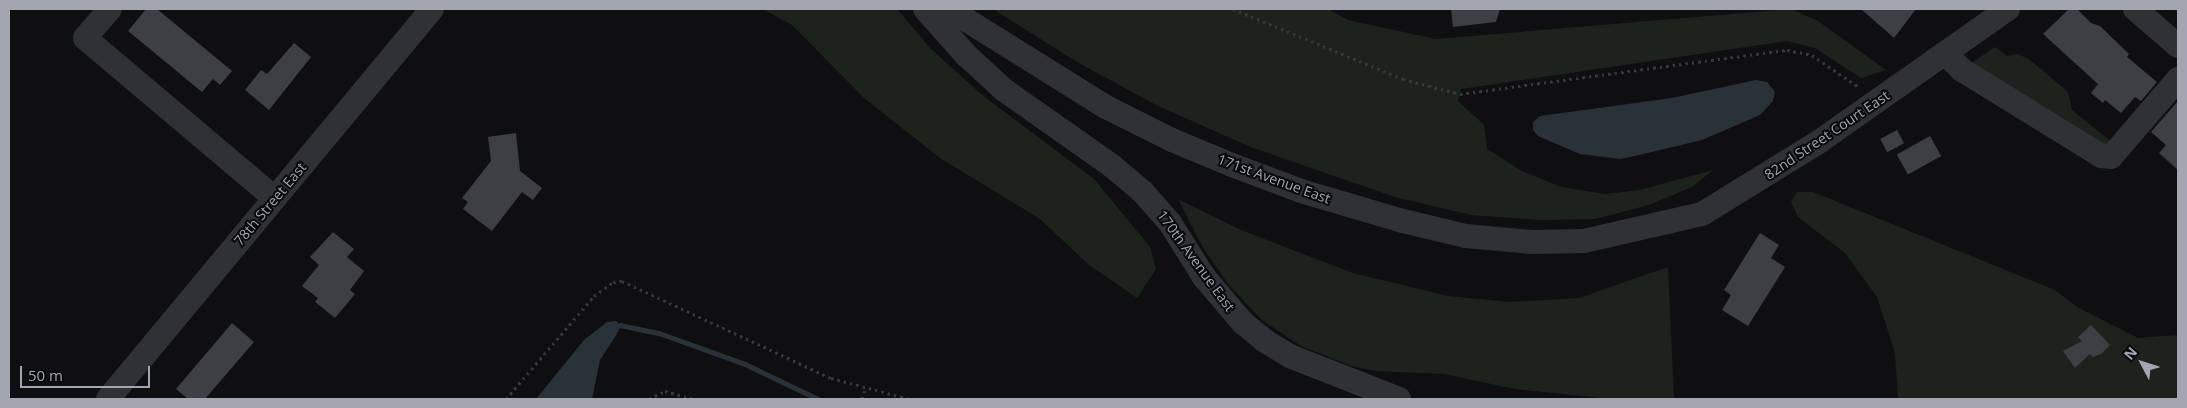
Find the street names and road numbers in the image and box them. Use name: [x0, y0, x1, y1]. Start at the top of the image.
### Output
street label: 82nd Street Court East: [1761, 87, 1893, 183]
street label: 171st Avenue East: [1215, 151, 1333, 207]
street label: 78th Street East: [230, 159, 310, 249]
street label: 170th Avenue East: [1154, 207, 1238, 315]

